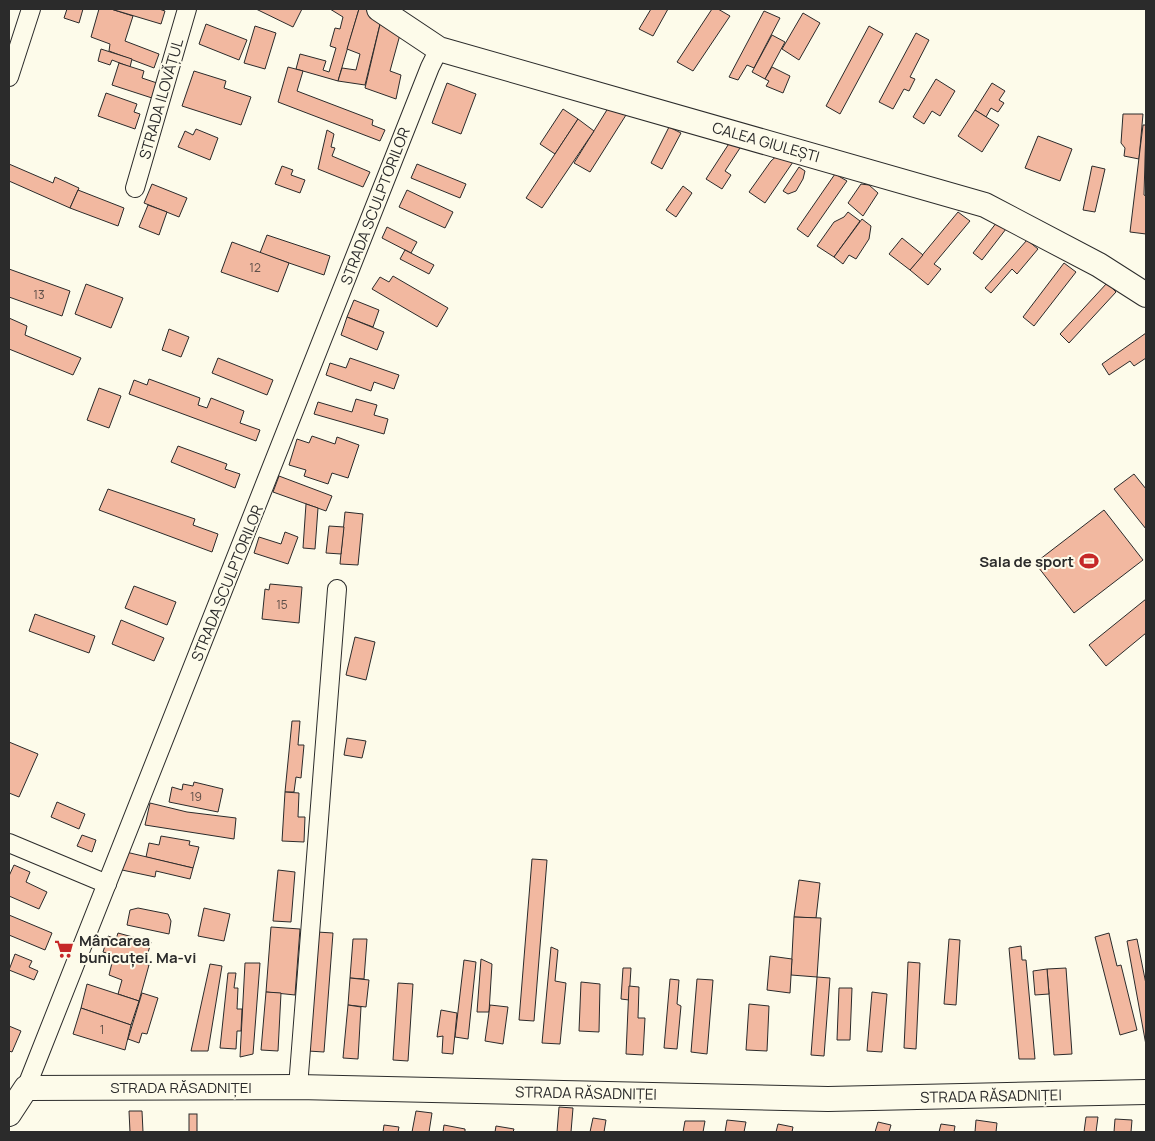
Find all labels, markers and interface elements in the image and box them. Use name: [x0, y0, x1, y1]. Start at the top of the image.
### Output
street label: STRADA ILOVĂȚUL: [134, 36, 188, 162]
street label: CALEA GIULEȘTI: [710, 117, 822, 167]
street label: STRADA SCULPTORILOR: [335, 124, 415, 288]
house number: 12: [249, 259, 261, 276]
house number: 13: [33, 286, 45, 303]
street label: STRADA SCULPTORILOR: [186, 502, 268, 664]
sports icon: Sala de sport: [1078, 550, 1100, 572]
place label: Sala de sport: [979, 551, 1074, 572]
house number: 15: [276, 596, 288, 613]
house number: 19: [190, 788, 202, 805]
place label: Mâncarea bunicuței. Ma-vi: [79, 930, 196, 968]
supermarket icon: Mâncarea bunicuței. Ma-vi: [53, 938, 75, 960]
house number: 1: [100, 1021, 104, 1038]
street label: STRADA RĂSADNIȚEI: [110, 1077, 252, 1098]
street label: STRADA RĂSADNIȚEI: [515, 1081, 657, 1105]
street label: STRADA RĂSADNIȚEI: [920, 1084, 1062, 1108]

